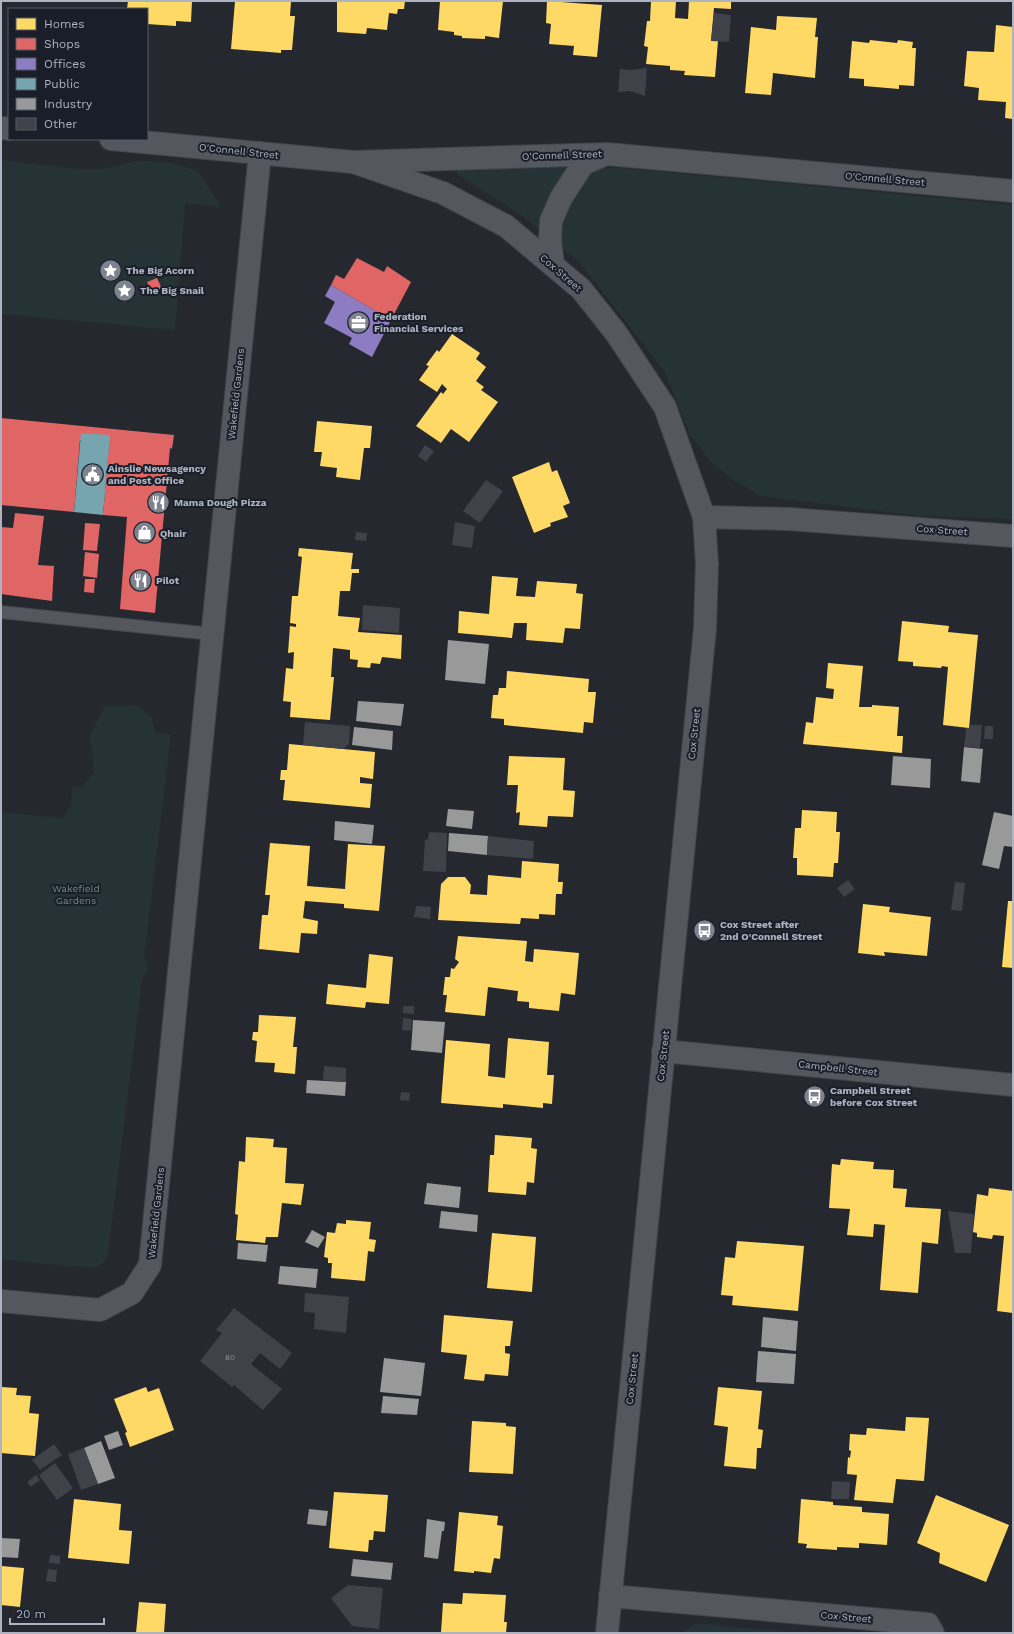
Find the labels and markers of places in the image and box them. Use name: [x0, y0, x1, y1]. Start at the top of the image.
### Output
place icon: The Big Acorn: [98, 257, 124, 283]
place label: The Big Acorn: [126, 265, 194, 276]
place icon: The Big Snail: [111, 277, 137, 303]
place label: The Big Snail: [140, 285, 205, 296]
office icon: Federation Financial Services: [345, 309, 371, 335]
place label: Federation Financial Services: [374, 311, 464, 334]
public building icon: Ainslie Newsagency and Post Office: [79, 461, 105, 487]
place label: Ainslie Newsagency and Post Office: [108, 463, 206, 486]
restaurant icon: Mama Dough Pizza: [146, 489, 172, 515]
place label: Mama Dough Pizza: [174, 497, 267, 508]
shop icon: Qhair: [132, 520, 158, 546]
place label: Qhair: [160, 528, 187, 539]
restaurant icon: Pilot: [127, 567, 153, 593]
place label: Pilot: [156, 575, 180, 586]
bus stop icon: Cox Street after 2nd O'Connell Street: [692, 917, 718, 943]
place label: Cox Street after 2nd O'Connell Street: [720, 919, 823, 942]
bus stop icon: Campbell Street before Cox Street: [802, 1083, 828, 1109]
place label: Campbell Street before Cox Street: [830, 1085, 918, 1108]

